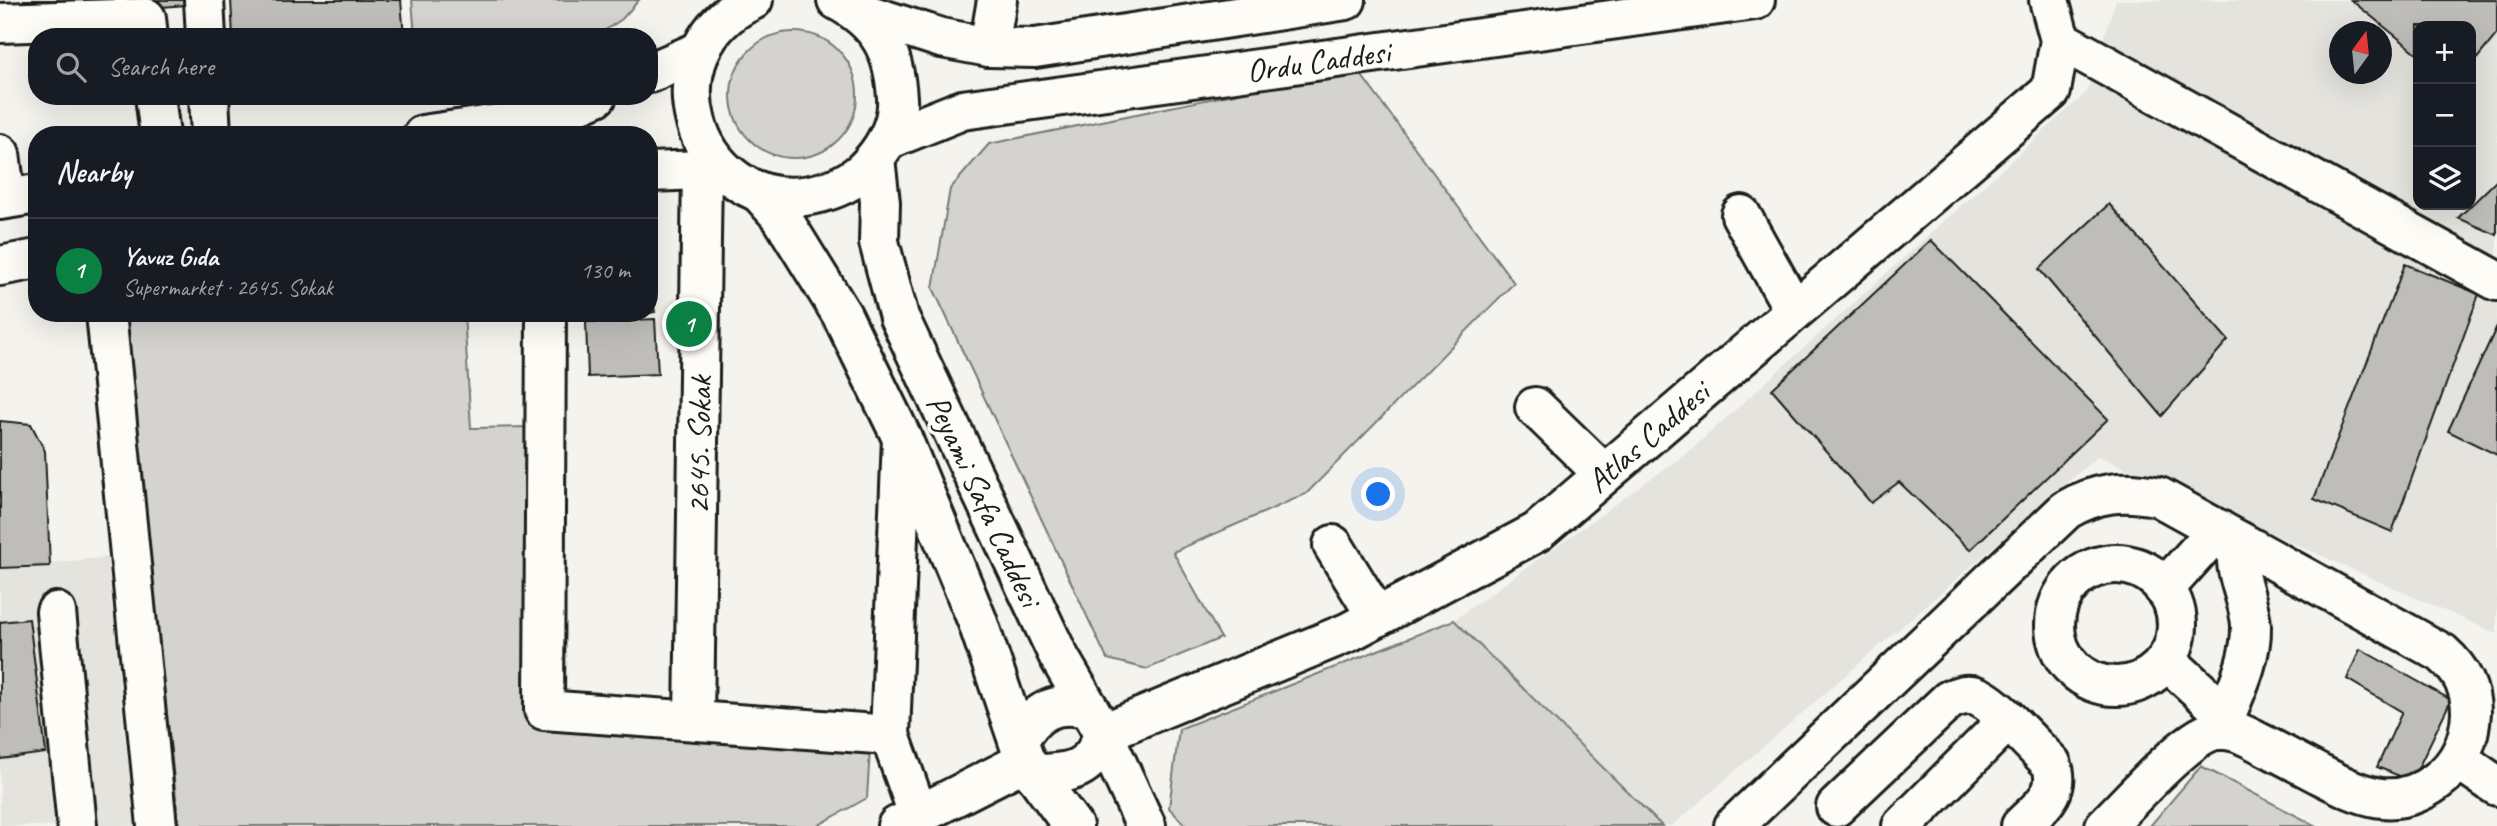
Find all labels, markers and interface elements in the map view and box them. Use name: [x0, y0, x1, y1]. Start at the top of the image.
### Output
north arrow: [2329, 21, 2392, 84]
map controls: [2413, 21, 2476, 210]
button: +: [2413, 21, 2476, 84]
search box: [28, 28, 658, 105]
street label: Ordu Caddesi: [1244, 30, 1396, 92]
icon: search: [52, 48, 90, 86]
text: Search here: [108, 50, 214, 83]
button: −: [2413, 84, 2476, 147]
button: layers: [2413, 147, 2476, 210]
text: Nearby: [56, 153, 132, 191]
text: Yavuz Gıda: [123, 240, 218, 273]
text: 1: [74, 256, 84, 285]
text: 130 m: [581, 256, 630, 285]
text: Supermarket · 2645. Sokak: [123, 273, 333, 302]
pin: 1: [666, 298, 712, 350]
street label: Atlas Caddesi: [1577, 369, 1721, 502]
street label: 2645. Sokak: [677, 373, 721, 515]
street label: Peyami Safa Caddesi: [917, 388, 1053, 616]
your location: [1361, 477, 1395, 511]

